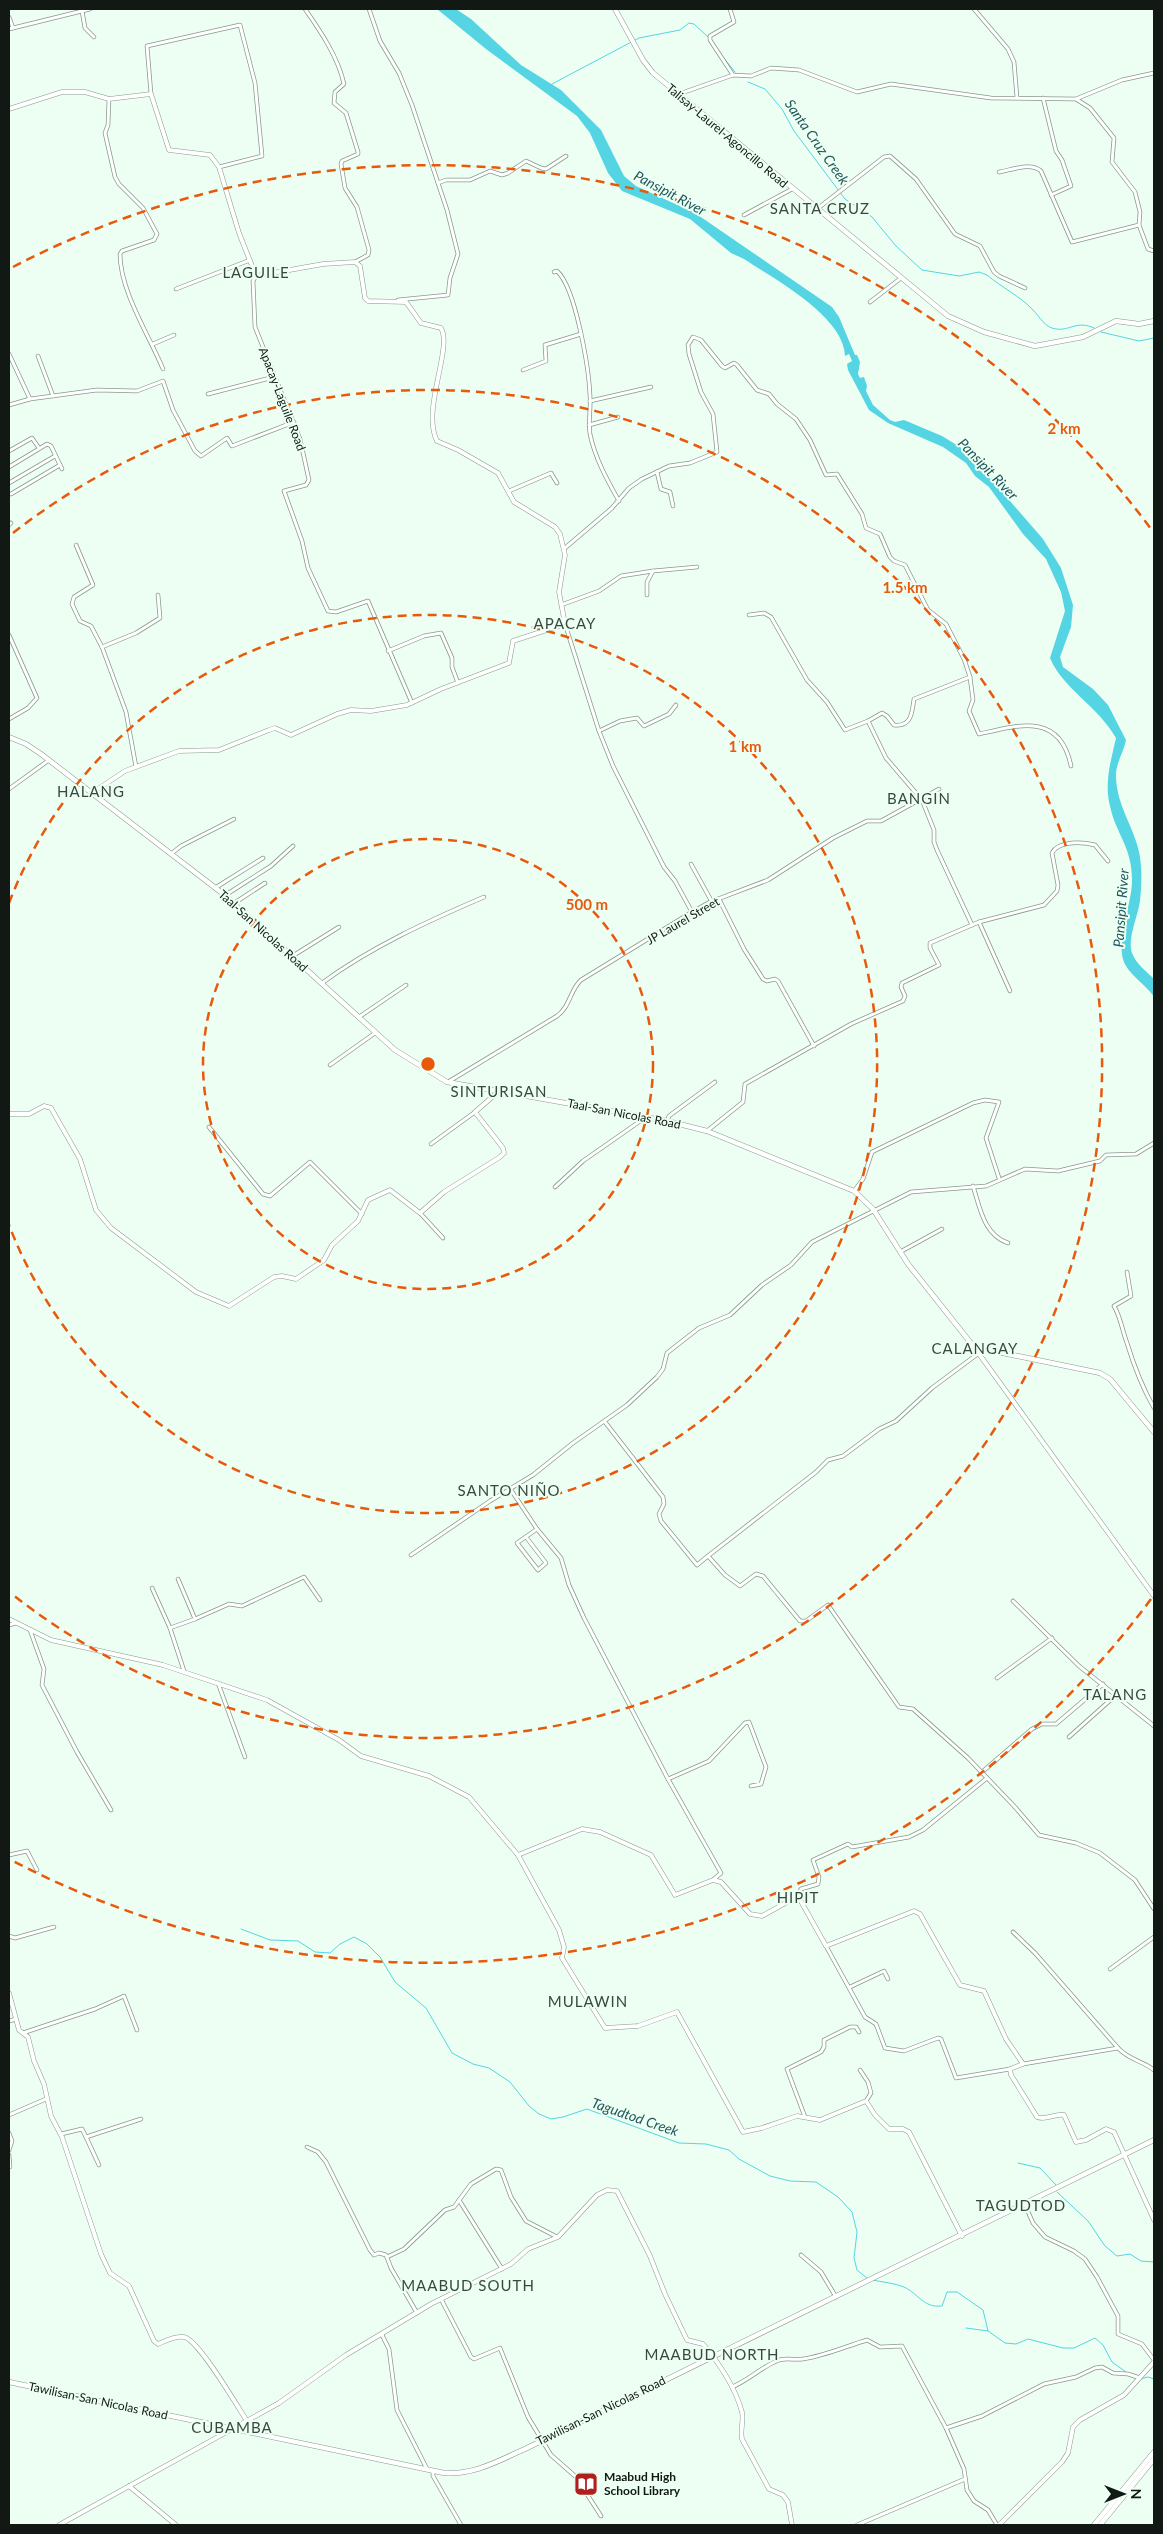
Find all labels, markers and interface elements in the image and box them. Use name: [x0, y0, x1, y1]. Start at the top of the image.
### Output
street label: Talisay-Laurel-Agoncillo Road: [663, 80, 791, 191]
water label: Santa Cruz Creek: [782, 96, 853, 188]
water label: Pansipit River: [631, 167, 709, 219]
district label: SANTA CRUZ: [770, 199, 870, 217]
district label: LAGUILE: [222, 263, 290, 281]
street label: Apacay-Laguile Road: [256, 345, 309, 453]
text: 2 km: [1048, 419, 1080, 437]
water label: Pansipit River: [955, 434, 1022, 503]
text: 1.5 km: [882, 578, 928, 596]
district label: APACAY: [534, 614, 596, 632]
text: 1 km: [729, 737, 761, 755]
district label: HALANG: [57, 782, 125, 800]
district label: BANGIN: [887, 789, 951, 807]
water label: Pansipit River: [1109, 868, 1132, 948]
street label: Taal-San Nicolas Road: [216, 887, 311, 975]
street label: JP Laurel Street: [644, 893, 723, 948]
text: 500 m: [566, 895, 608, 913]
centre of rings: [419, 1055, 437, 1073]
district label: SINTURISAN: [451, 1082, 547, 1100]
street label: Taal-San Nicolas Road: [566, 1095, 682, 1132]
district label: CALANGAY: [932, 1339, 1018, 1357]
district label: SANTO NIÑO: [458, 1481, 560, 1499]
district label: TALANG: [1083, 1685, 1147, 1703]
district label: HIPIT: [777, 1888, 819, 1906]
district label: MULAWIN: [548, 1992, 628, 2010]
water label: Tagudtod Creek: [589, 2094, 681, 2139]
district label: TAGUDTOD: [976, 2196, 1066, 2214]
district label: MAABUD SOUTH: [401, 2276, 535, 2294]
district label: MAABUD NORTH: [644, 2345, 780, 2363]
street label: Tawilisan-San Nicolas Road: [534, 2373, 668, 2448]
street label: Tawilisan-San Nicolas Road: [27, 2378, 169, 2423]
district label: CUBAMBA: [191, 2418, 273, 2436]
place label: Maabud High School Library: [604, 2469, 681, 2498]
north arrow: [1098, 2469, 1148, 2519]
library icon: Maabud High School Library: [573, 2471, 599, 2497]
text: N: [1128, 2489, 1145, 2499]

